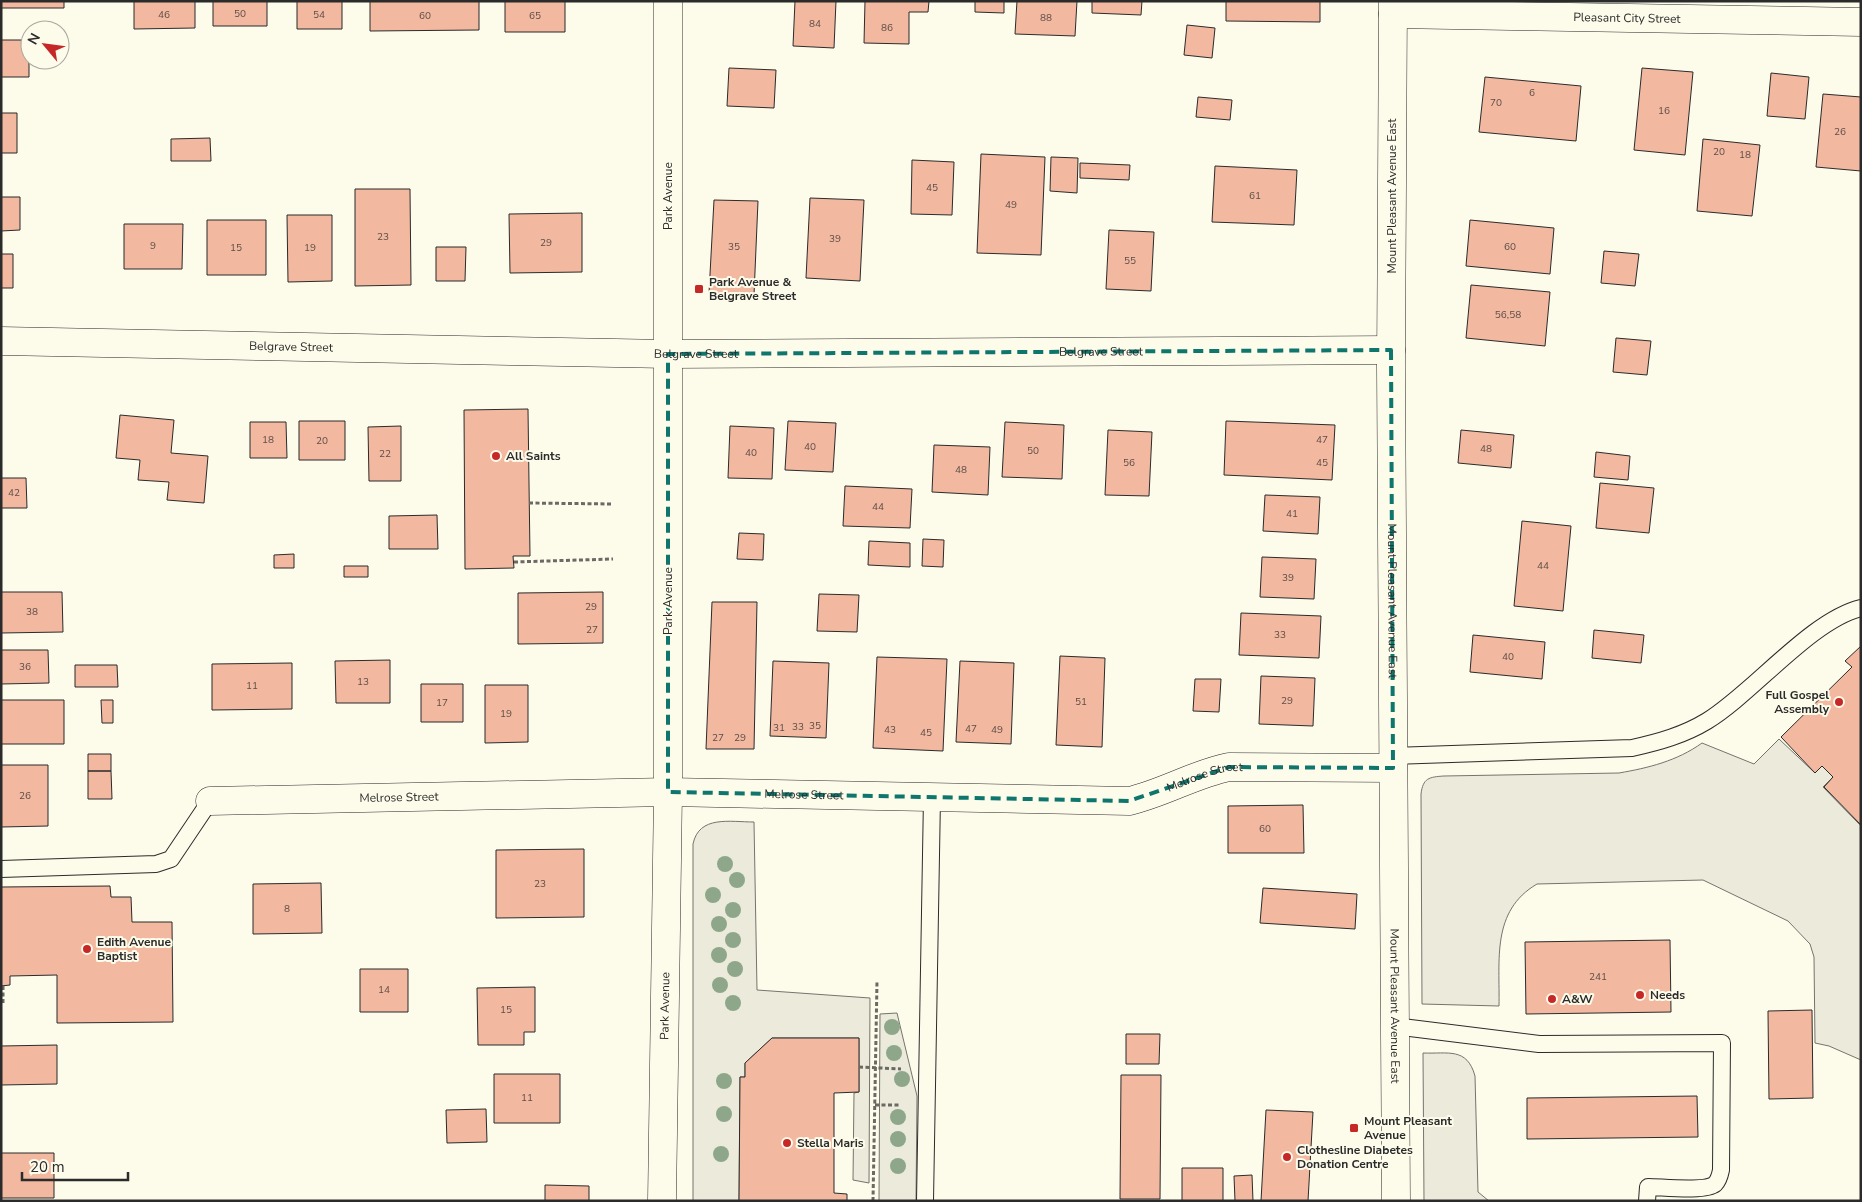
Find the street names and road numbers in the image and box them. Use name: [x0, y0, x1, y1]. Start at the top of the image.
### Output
street label: Pleasant City Street: [1573, 9, 1682, 27]
street label: Mount Pleasant Avenue East: [1384, 118, 1400, 273]
street label: Park Avenue: [660, 162, 676, 230]
street label: Belgrave Street: [249, 338, 334, 355]
street label: Belgrave Street: [1059, 343, 1144, 360]
street label: Belgrave Street: [654, 346, 739, 362]
street label: Mount Pleasant Avenue East: [1384, 523, 1401, 679]
street label: Park Avenue: [660, 567, 676, 635]
street label: Melrose Street: [1164, 759, 1244, 796]
street label: Melrose Street: [764, 786, 844, 803]
street label: Melrose Street: [359, 788, 440, 806]
street label: Mount Pleasant Avenue East: [1386, 928, 1403, 1084]
street label: Park Avenue: [656, 972, 673, 1040]

